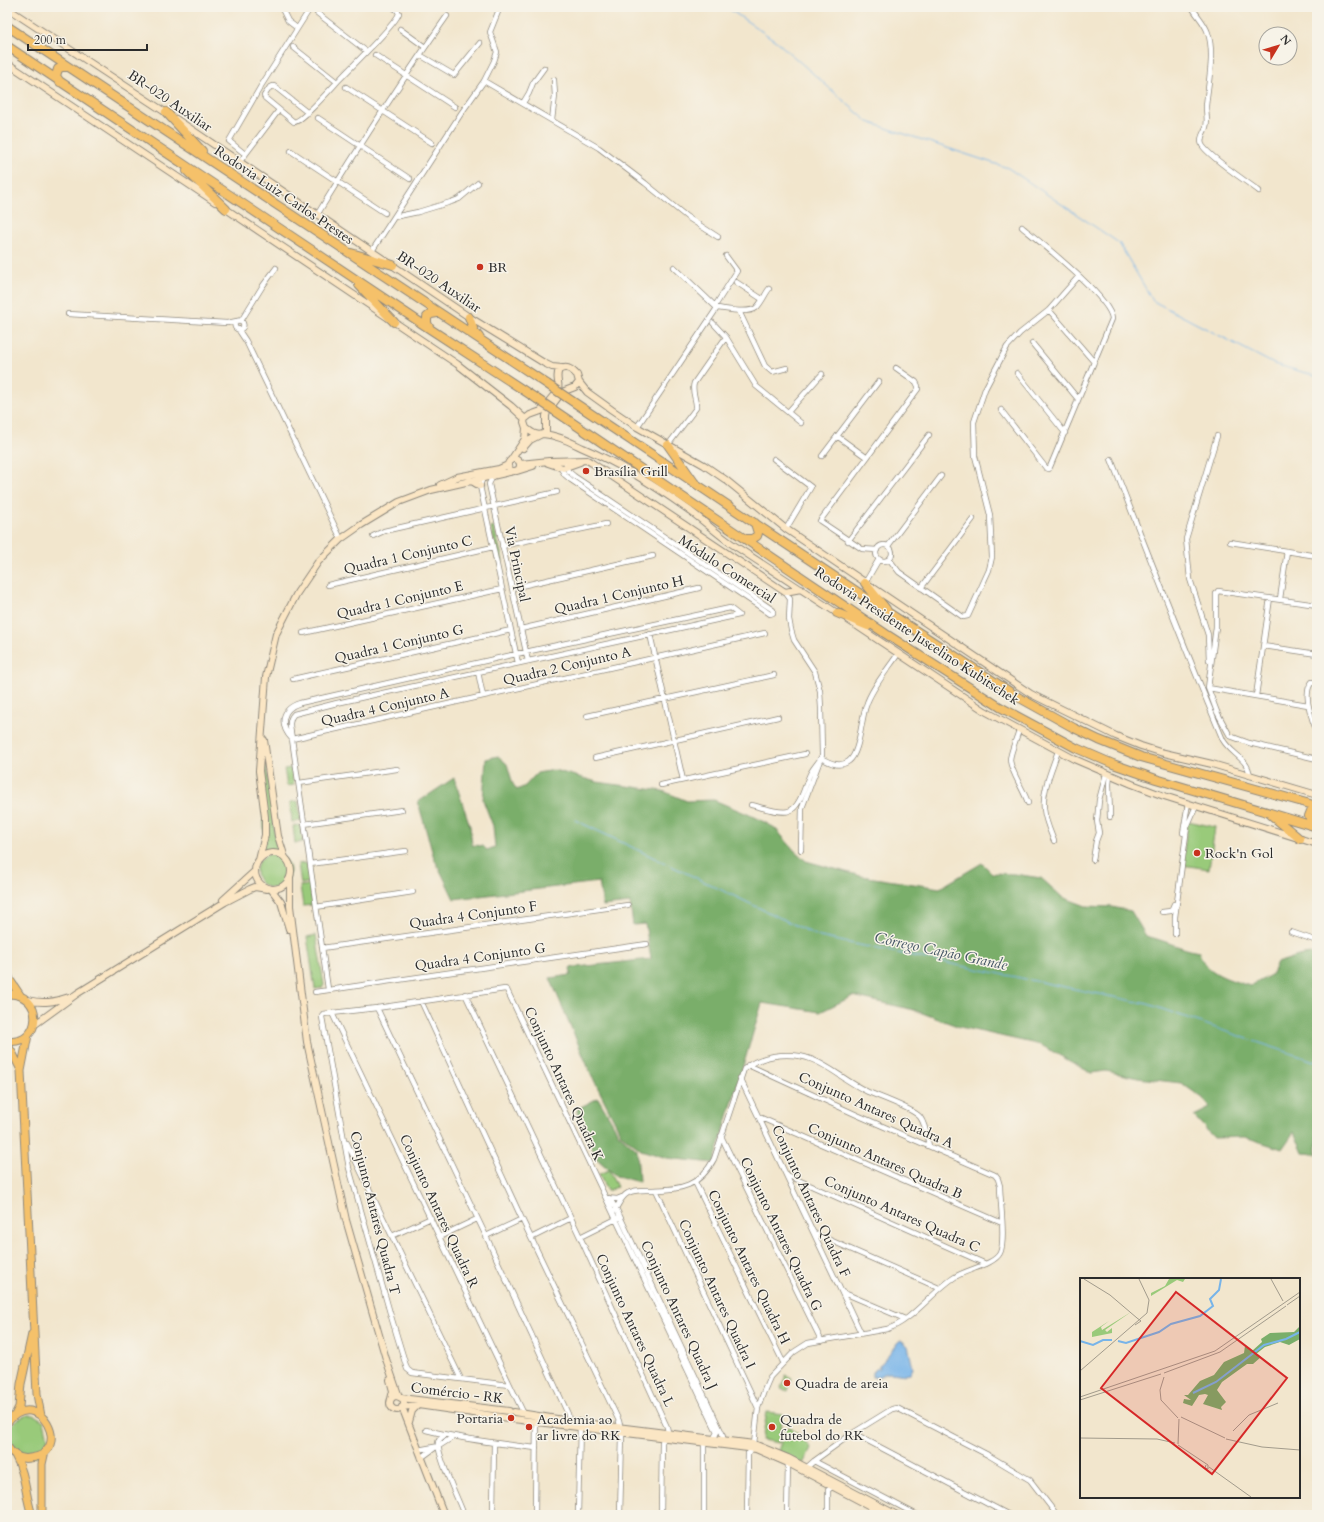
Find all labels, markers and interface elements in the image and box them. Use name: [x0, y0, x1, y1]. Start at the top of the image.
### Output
scale bar: [28, 26, 147, 52]
north arrow: [1258, 26, 1298, 66]
text: 200 m: [34, 32, 67, 48]
text: N: [1277, 32, 1295, 49]
street label: BR-020 Auxiliar: [124, 66, 217, 137]
street label: Rodovia Luiz Carlos Prestes: [210, 141, 358, 249]
street label: BR-020 Auxiliar: [393, 247, 486, 318]
place label: BR: [488, 258, 508, 277]
marker: BR: [475, 262, 485, 272]
place label: Brasília Grill: [594, 462, 668, 481]
marker: Brasília Grill: [581, 466, 591, 476]
street label: Via Principal: [500, 525, 534, 604]
street label: Módulo Comercial: [675, 530, 780, 608]
street label: Quadra 1 Conjunto C: [342, 531, 474, 579]
street label: Rodovia Presidente Juscelino Kubitschek: [811, 562, 1024, 710]
street label: Quadra 1 Conjunto H: [552, 571, 686, 619]
street label: Quadra 1 Conjunto E: [335, 576, 465, 624]
street label: Quadra 1 Conjunto G: [333, 620, 465, 668]
street label: Quadra 2 Conjunto A: [501, 642, 633, 690]
street label: Quadra 4 Conjunto A: [319, 683, 451, 731]
place label: Rock'n Gol: [1205, 844, 1274, 863]
marker: Rock'n Gol: [1192, 848, 1202, 858]
street label: Quadra 4 Conjunto F: [408, 897, 538, 933]
water label: Córrego Capão Grande: [873, 927, 1009, 975]
street label: Quadra 4 Conjunto G: [413, 938, 547, 976]
street label: Conjunto Antares Quadra K: [520, 1004, 608, 1165]
street label: Conjunto Antares Quadra A: [795, 1067, 957, 1153]
street label: Conjunto Antares Quadra B: [805, 1118, 965, 1204]
street label: Conjunto Antares Quadra F: [767, 1122, 855, 1280]
street label: Conjunto Antares Quadra T: [345, 1129, 405, 1297]
street label: Conjunto Antares Quadra R: [395, 1131, 483, 1291]
street label: Conjunto Antares Quadra G: [735, 1154, 827, 1314]
street label: Conjunto Antares Quadra C: [821, 1171, 983, 1257]
street label: Conjunto Antares Quadra H: [703, 1187, 795, 1348]
street label: Conjunto Antares Quadra I: [674, 1216, 760, 1372]
street label: Conjunto Antares Quadra J: [636, 1237, 722, 1393]
street label: Conjunto Antares Quadra L: [591, 1251, 679, 1410]
inset map: [1080, 1278, 1300, 1498]
place label: Quadra de areia: [795, 1374, 888, 1393]
street label: Comércio - RK: [410, 1378, 505, 1408]
marker: Quadra de areia: [782, 1378, 792, 1388]
place label: Portaria: [456, 1409, 503, 1428]
place label: Academia ao ar livre do RK: [537, 1410, 621, 1445]
place label: Quadra de futebol do RK: [780, 1410, 865, 1445]
marker: Portaria: [506, 1413, 516, 1423]
marker: Academia ao ar livre do RK: [524, 1422, 534, 1432]
marker: Quadra de futebol do RK: [767, 1422, 777, 1432]

